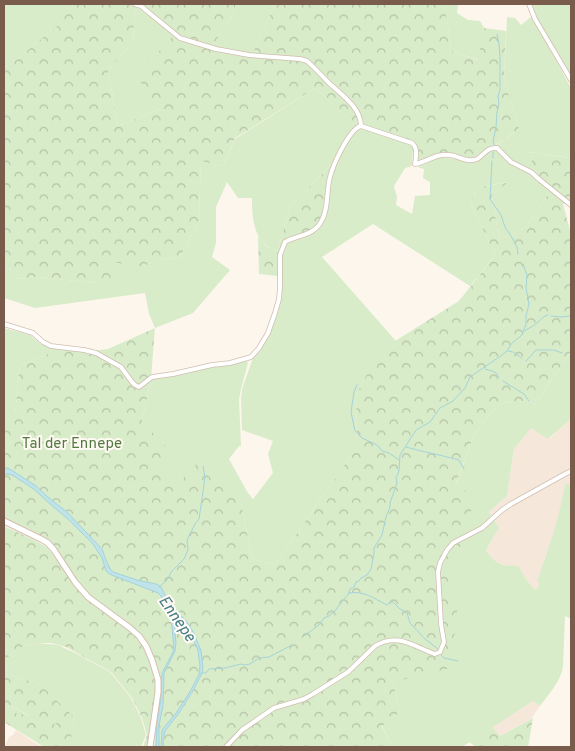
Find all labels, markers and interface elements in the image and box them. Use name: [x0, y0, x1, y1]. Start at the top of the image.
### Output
park label: Tal der Ennepe: [22, 435, 122, 454]
water label: Ennepe: [153, 592, 200, 647]

